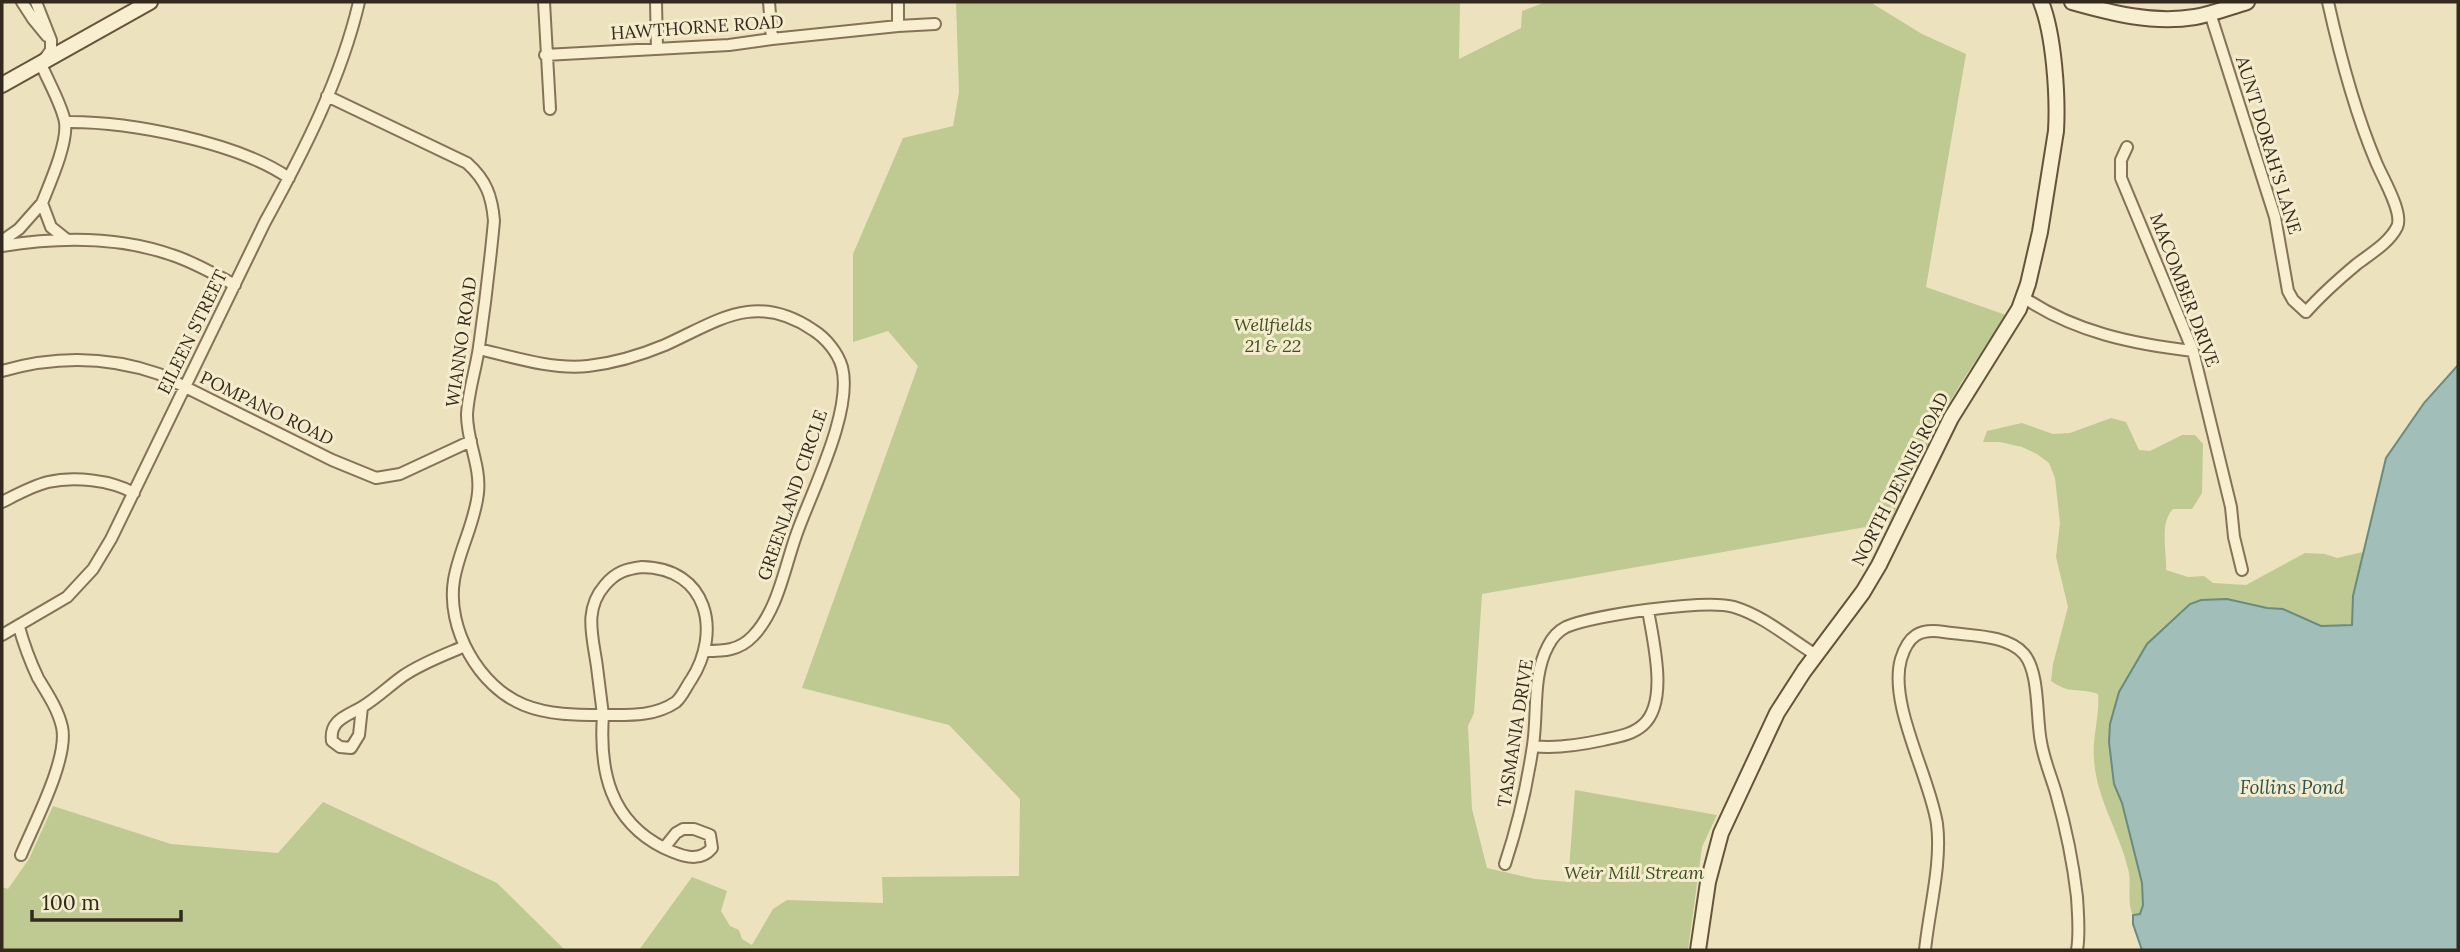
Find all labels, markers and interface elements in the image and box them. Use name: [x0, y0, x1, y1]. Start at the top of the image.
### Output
street label: HAWTHORNE ROAD: [610, 9, 784, 45]
street label: AUNT DORAH'S LANE: [2231, 52, 2307, 237]
street label: MACOMBER DRIVE: [2145, 210, 2225, 370]
street label: EILEEN STREET: [152, 266, 232, 398]
street label: WIANNO ROAD: [440, 275, 482, 409]
park label: Wellfields 21 & 22: [1234, 313, 1312, 357]
street label: POMPANO ROAD: [196, 366, 338, 450]
street label: NORTH DENNIS ROAD: [1846, 388, 1954, 570]
street label: GREENLAND CIRCLE: [752, 407, 832, 583]
street label: TASMANIA DRIVE: [1492, 657, 1538, 809]
water label: Follins Pond: [2240, 775, 2345, 799]
park label: Weir Mill Stream: [1564, 861, 1704, 884]
scale bar: [32, 878, 180, 922]
text: 100 m: [42, 889, 100, 916]

